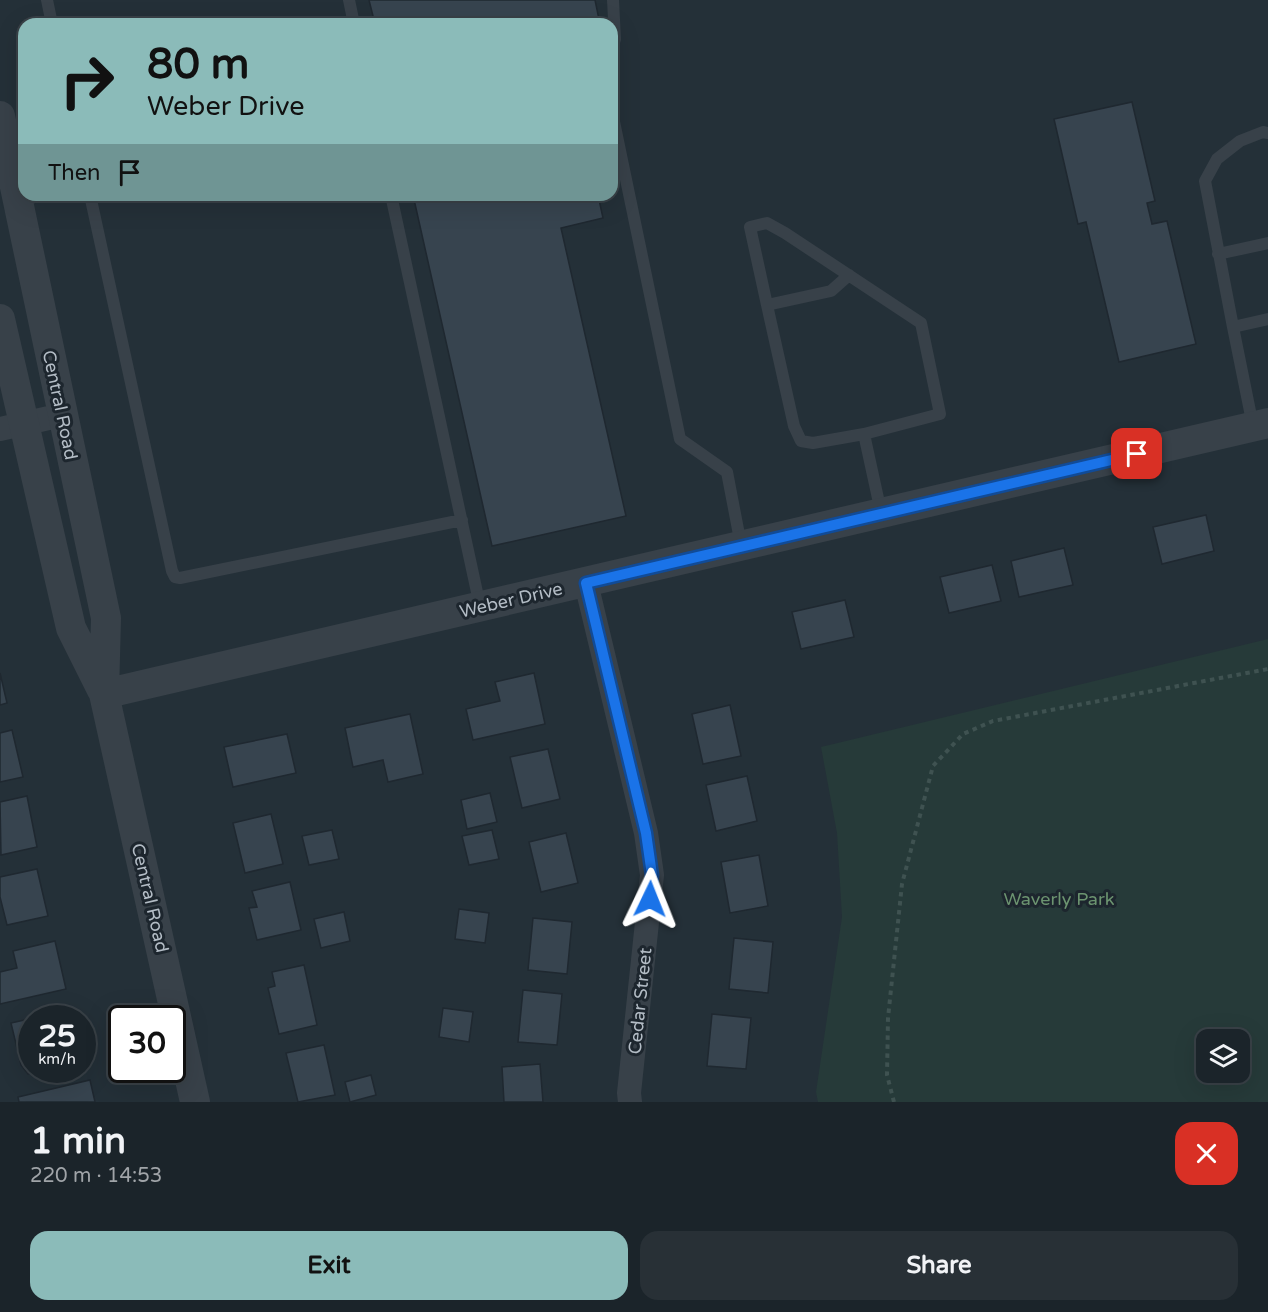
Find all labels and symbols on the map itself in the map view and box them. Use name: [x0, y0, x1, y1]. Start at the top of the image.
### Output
street label: Central Road: [38, 348, 82, 462]
pin: [1111, 428, 1162, 479]
street label: Weber Drive: [457, 577, 565, 623]
street label: Central Road: [127, 841, 173, 955]
position arrow: [618, 867, 682, 931]
park label: Waverly Park: [1003, 888, 1115, 910]
street label: Cedar Street: [623, 947, 657, 1055]
speed limit sign: 30: [108, 1005, 186, 1083]

